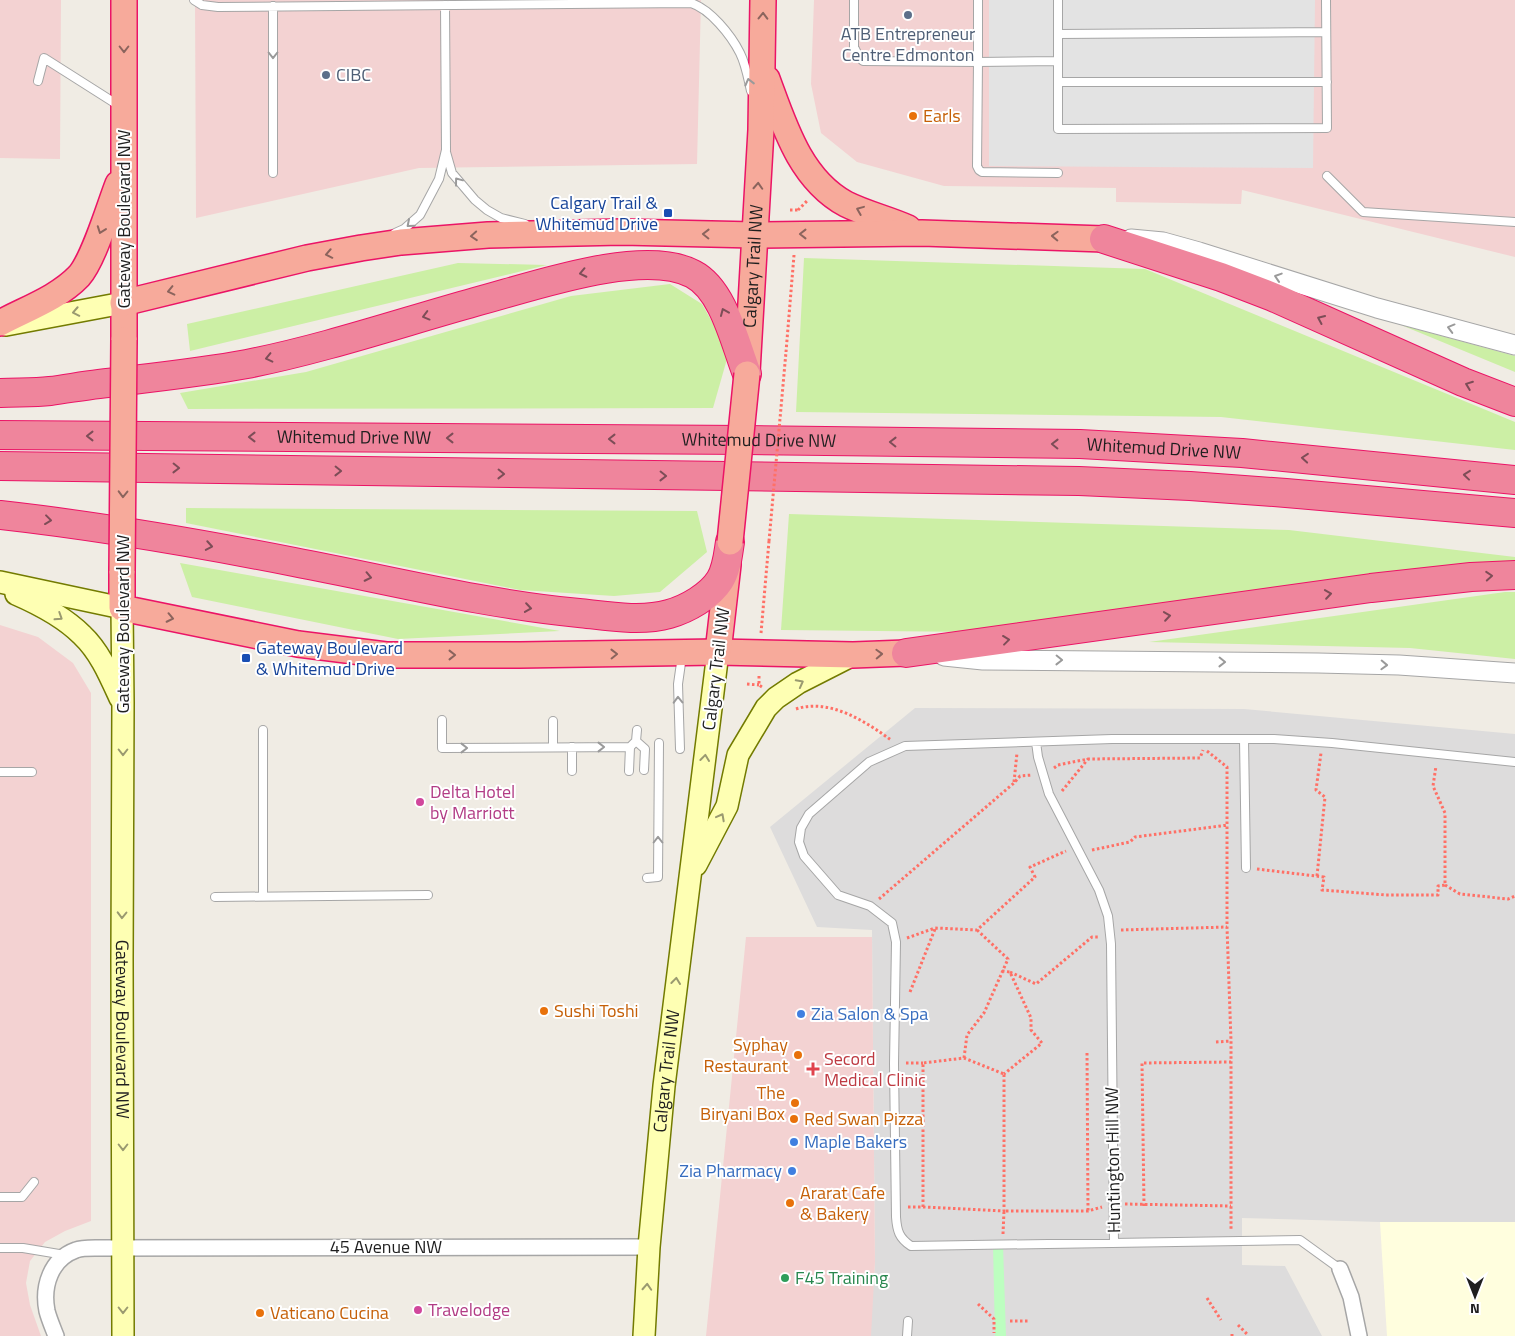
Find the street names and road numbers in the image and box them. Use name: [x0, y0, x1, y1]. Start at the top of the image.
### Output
street label: Gateway Boulevard NW: [110, 129, 137, 309]
street label: Calgary Trail NW: [736, 204, 770, 329]
street label: Whitemud Drive NW: [277, 423, 431, 451]
street label: Whitemud Drive NW: [682, 426, 837, 454]
street label: Whitemud Drive NW: [1086, 430, 1242, 466]
street label: Gateway Boulevard NW: [109, 534, 136, 714]
street label: Calgary Trail NW: [695, 606, 736, 732]
street label: Gateway Boulevard NW: [109, 940, 136, 1119]
street label: Calgary Trail NW: [646, 1008, 686, 1134]
street label: Huntington Hill NW: [1098, 1087, 1127, 1233]
street label: 45 Avenue NW: [330, 1233, 442, 1260]

